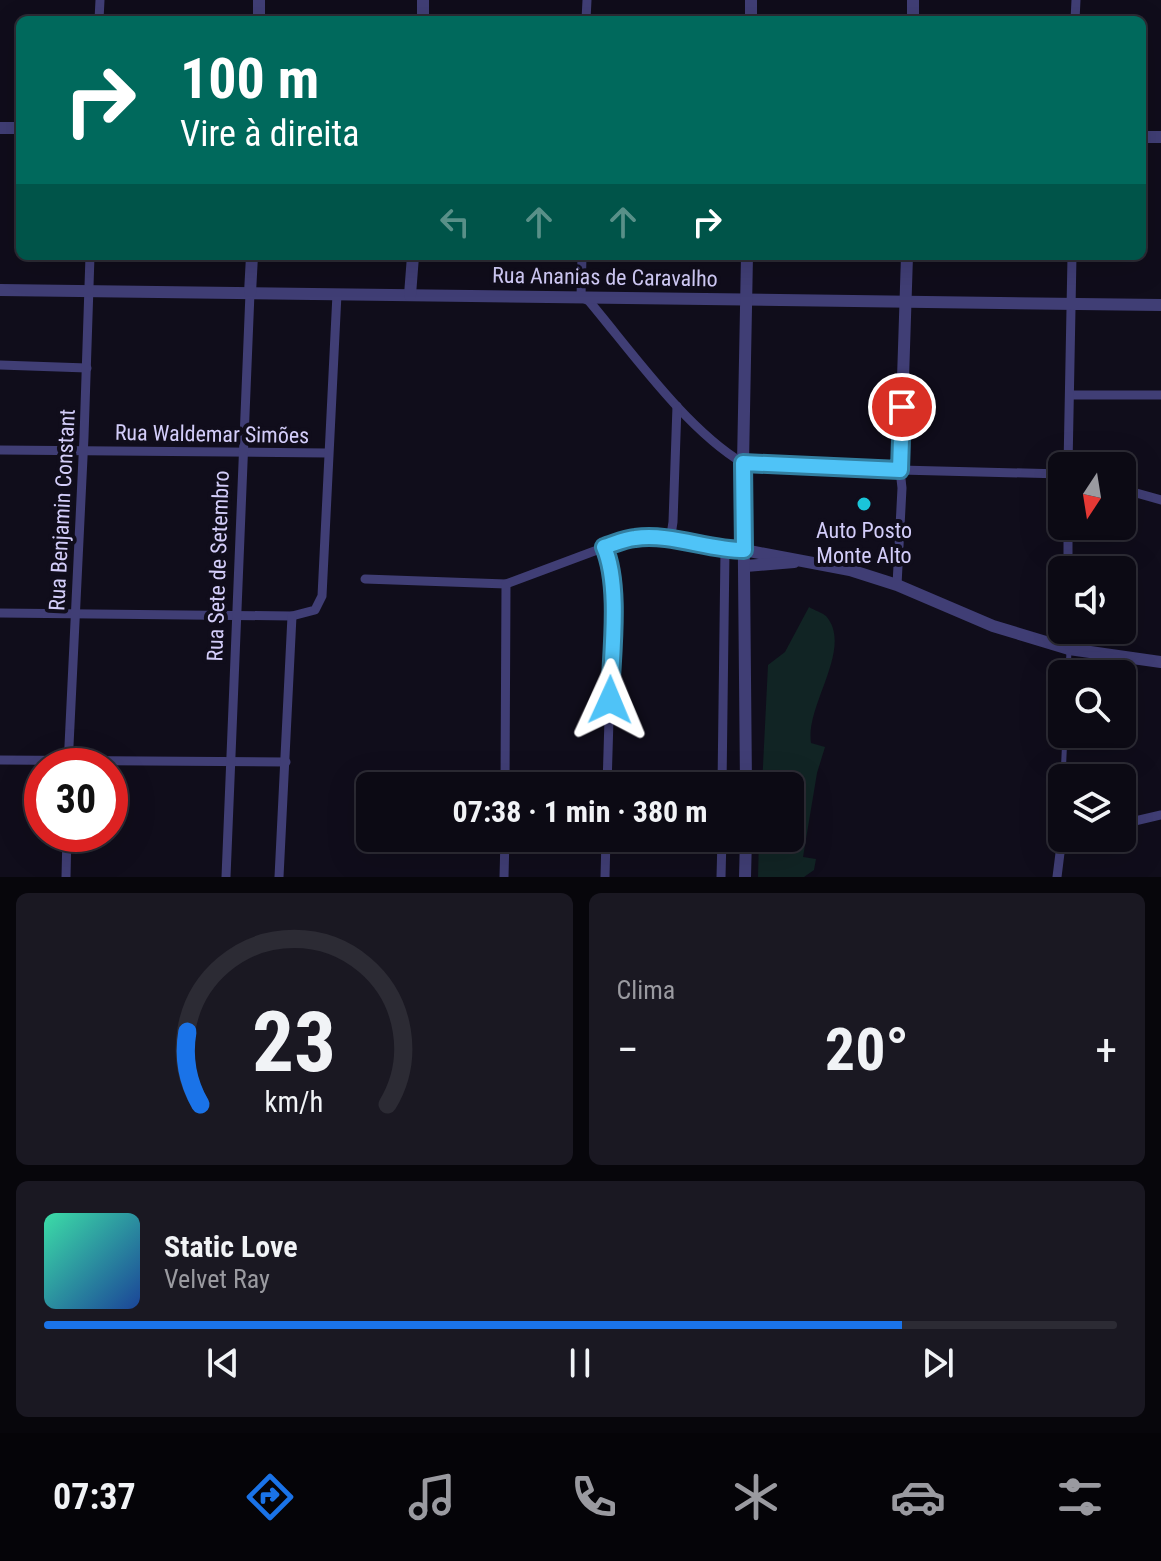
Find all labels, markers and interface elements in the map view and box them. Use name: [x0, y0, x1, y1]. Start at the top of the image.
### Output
text: 100 m: [180, 46, 319, 112]
icon: right: [48, 48, 152, 152]
text: Vire à direita: [180, 113, 360, 155]
icon: left: [433, 200, 477, 244]
icon: ahead: [517, 200, 561, 244]
icon: ahead: [601, 200, 645, 244]
icon: right: [685, 200, 729, 244]
street label: Rua Ananias de Caravalho: [492, 263, 718, 291]
pin: [868, 373, 936, 441]
icon: arrive: [880, 385, 924, 429]
street label: Rua Benjamin Constant: [44, 408, 80, 612]
street label: Rua Waldemar Simões: [115, 420, 309, 448]
north arrow: [1048, 452, 1136, 540]
map controls: [1048, 452, 1136, 852]
street label: Rua Sete de Setembro: [202, 470, 234, 662]
marker: Auto Posto Monte Alto: [855, 495, 873, 513]
place label: Auto Posto Monte Alto: [816, 518, 912, 568]
button: sound: [1048, 556, 1136, 644]
position arrow: [568, 658, 652, 742]
button: search: [1048, 660, 1136, 748]
speed limit sign: 30: [24, 748, 128, 852]
button: layers: [1048, 764, 1136, 852]
text: 07:38 · 1 min · 380 m: [453, 794, 707, 829]
text: Clima: [617, 975, 675, 1005]
text: 23: [252, 994, 336, 1091]
text: 20°: [825, 1014, 909, 1085]
text: −: [617, 1024, 639, 1076]
text: +: [1095, 1024, 1117, 1076]
text: km/h: [265, 1085, 324, 1119]
text: Static Love: [164, 1229, 298, 1264]
text: Velvet Ray: [164, 1264, 270, 1294]
icon: previous: [201, 1341, 245, 1385]
icon: pause: [558, 1341, 602, 1385]
icon: next: [916, 1341, 960, 1385]
icon: directions: [242, 1469, 298, 1525]
icon: music: [404, 1469, 460, 1525]
icon: phone: [566, 1469, 622, 1525]
icon: climate: [728, 1469, 784, 1525]
icon: car: [890, 1469, 946, 1525]
icon: filters: [1052, 1469, 1108, 1525]
text: 07:37: [53, 1476, 136, 1518]

